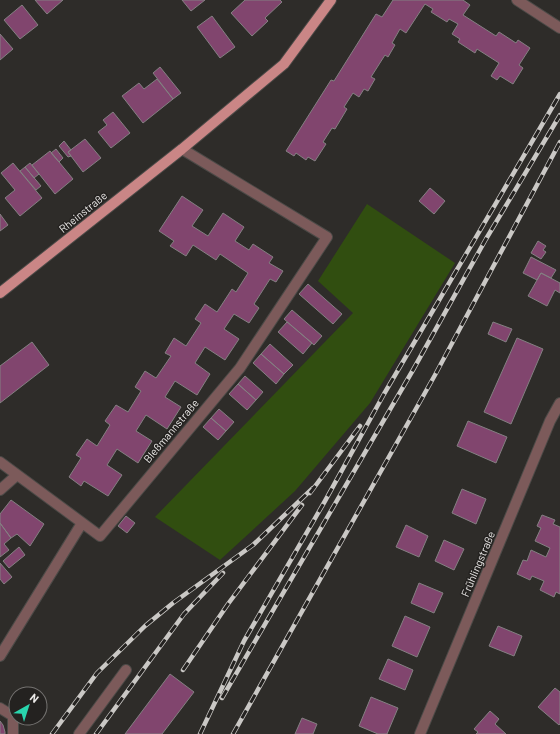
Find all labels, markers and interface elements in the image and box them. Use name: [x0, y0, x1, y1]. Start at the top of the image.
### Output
street label: Rheinstraße: [56, 188, 109, 235]
street label: Bleßmannstraße: [140, 396, 201, 465]
street label: Frühlingstraße: [458, 529, 497, 599]
north arrow: [8, 686, 48, 726]
text: N: [28, 690, 42, 705]

